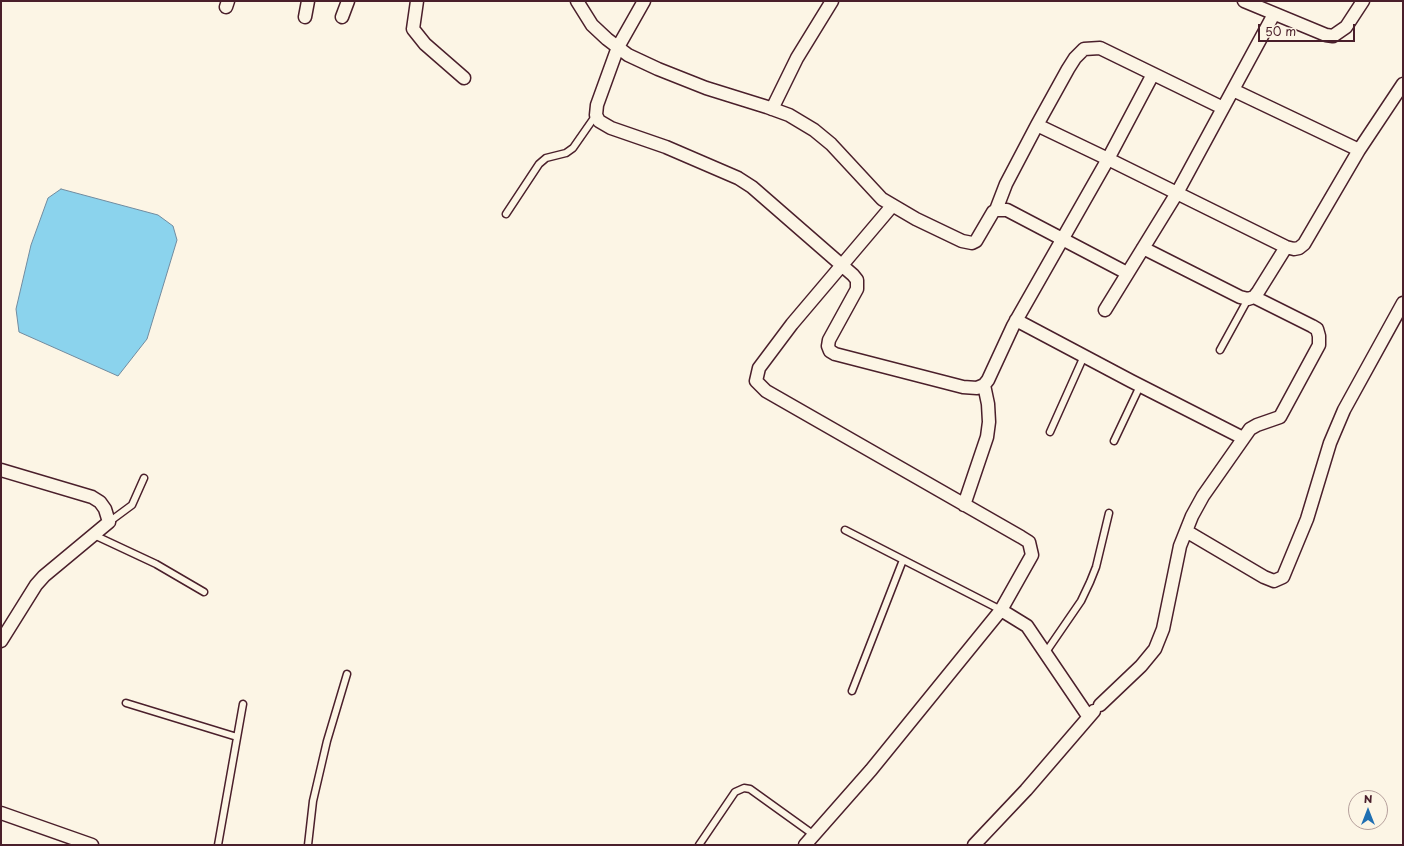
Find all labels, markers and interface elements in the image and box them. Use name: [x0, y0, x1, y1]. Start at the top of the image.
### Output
scale bar: [1260, 16, 1357, 42]
text: 50 m: [1265, 22, 1296, 40]
north arrow: [1348, 790, 1388, 830]
text: N: [1364, 790, 1372, 807]

